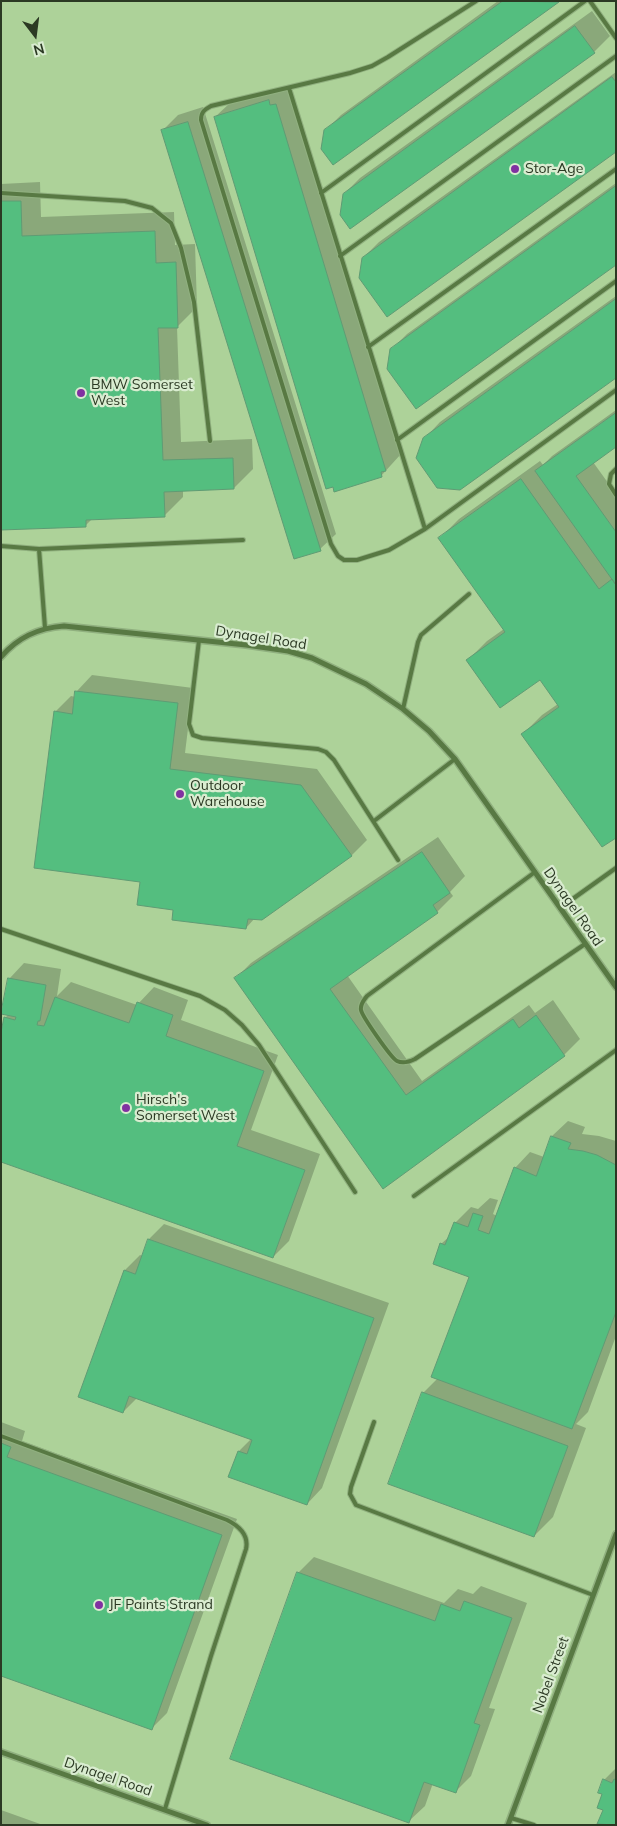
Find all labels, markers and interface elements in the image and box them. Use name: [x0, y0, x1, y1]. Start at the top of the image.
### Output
north arrow: [10, 10, 60, 60]
text: N: [31, 39, 46, 60]
place label: Stor-Age: [525, 161, 583, 177]
marker: Stor-Age: [509, 163, 521, 175]
place label: BMW Somerset West: [91, 377, 193, 410]
marker: BMW Somerset West: [75, 387, 87, 399]
street label: Dynagel Road: [214, 623, 308, 653]
place label: Outdoor Warehouse: [190, 778, 265, 810]
marker: Outdoor Warehouse: [174, 788, 186, 800]
street label: Dynagel Road: [540, 865, 606, 949]
place label: Hirsch's Somerset West: [136, 1092, 235, 1124]
marker: Hirsch's Somerset West: [120, 1102, 132, 1114]
place label: JF Paints Strand: [109, 1597, 213, 1613]
marker: JF Paints Strand: [93, 1599, 105, 1611]
street label: Nobel Street: [529, 1634, 573, 1716]
street label: Dynagel Road: [62, 1754, 154, 1800]

